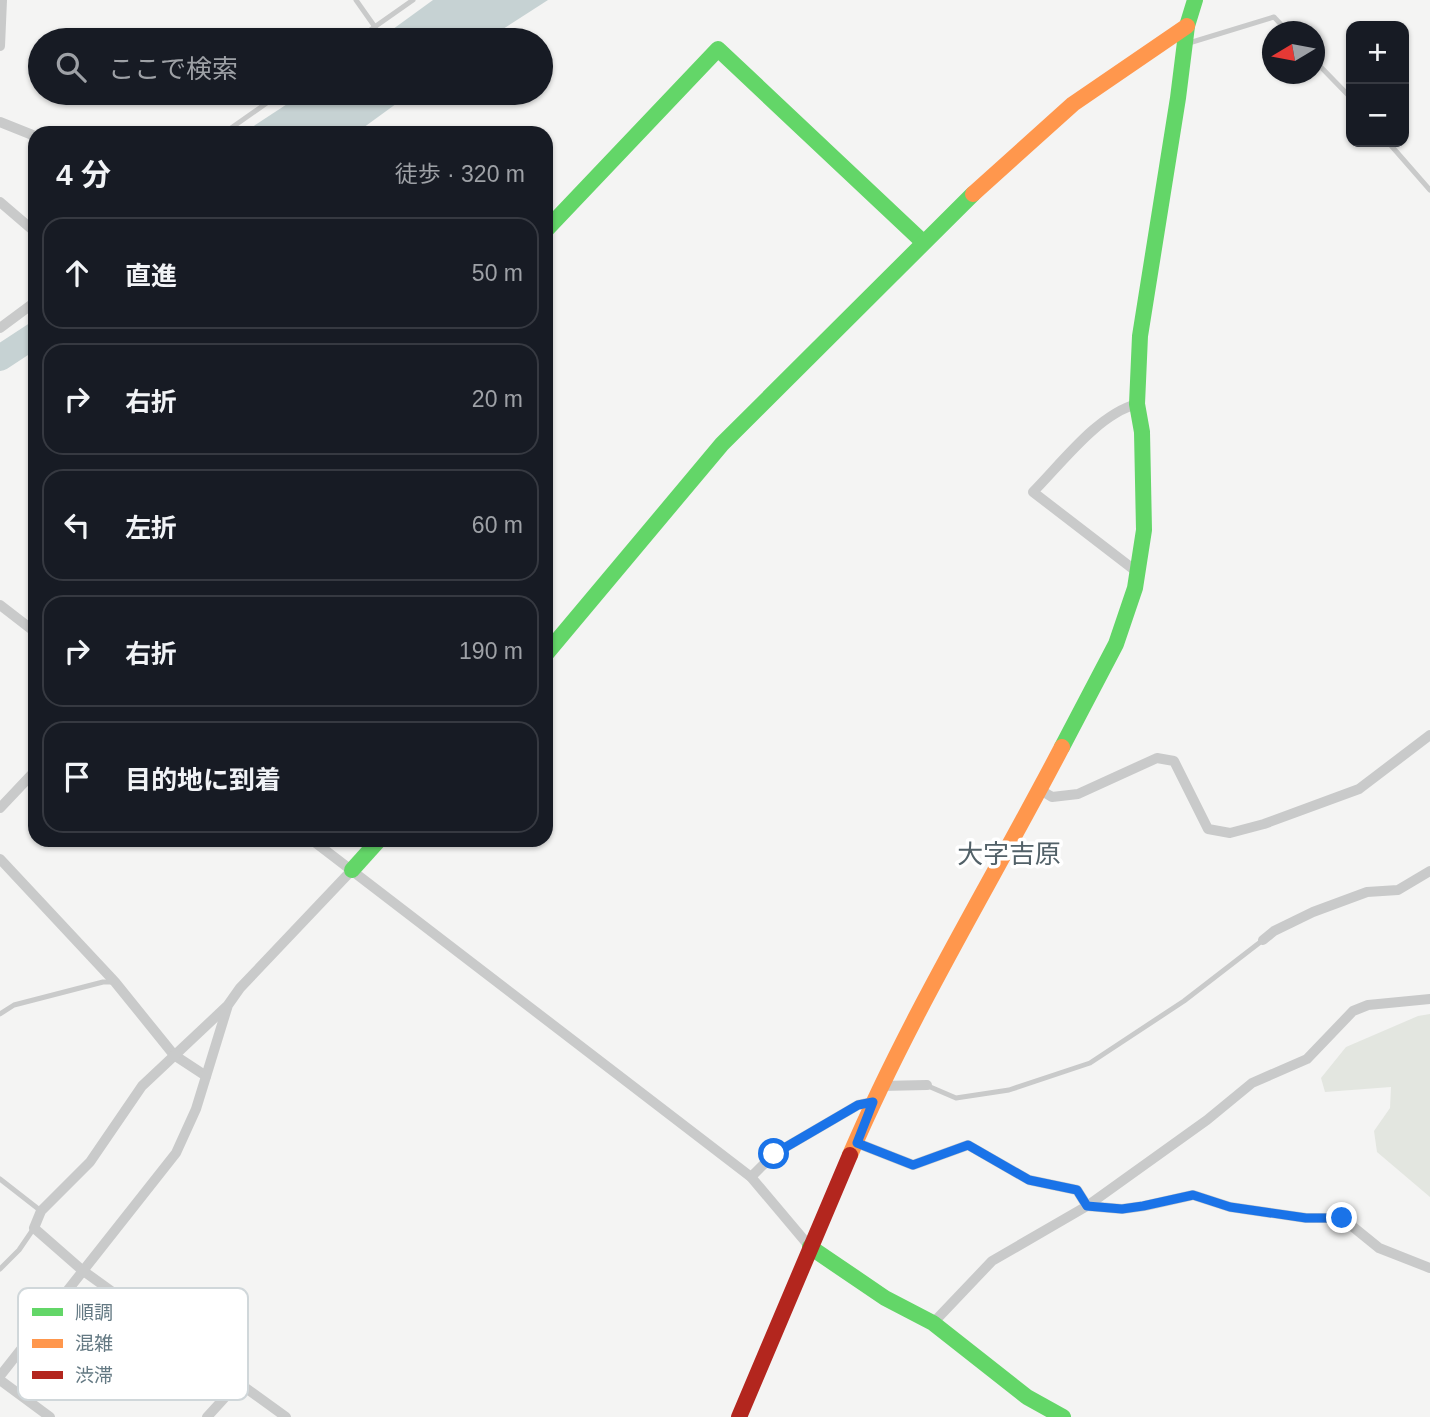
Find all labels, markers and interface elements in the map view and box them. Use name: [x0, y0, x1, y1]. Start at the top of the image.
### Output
north arrow: [1262, 21, 1325, 84]
map controls: [1346, 21, 1409, 147]
button: +: [1346, 21, 1409, 84]
search box: [28, 28, 553, 105]
icon: search: [52, 48, 90, 86]
text: ここで検索: [108, 54, 238, 84]
button: −: [1346, 84, 1409, 147]
text: 4 分: [56, 158, 111, 191]
text: 徒歩 · 320 m: [395, 161, 525, 187]
icon: ahead: [58, 254, 96, 292]
text: 50 m: [472, 260, 523, 286]
text: 直進: [125, 261, 177, 291]
icon: right: [58, 380, 96, 418]
text: 20 m: [472, 386, 523, 412]
text: 右折: [125, 387, 177, 417]
icon: left: [58, 506, 96, 544]
text: 60 m: [472, 512, 523, 538]
text: 左折: [125, 513, 177, 543]
icon: right: [58, 632, 96, 670]
text: 190 m: [459, 638, 523, 664]
text: 右折: [125, 639, 177, 669]
icon: arrive: [58, 758, 96, 796]
text: 目的地に到着: [125, 765, 281, 795]
district label: 大字吉原: [957, 839, 1061, 869]
route start: [758, 1138, 789, 1169]
route end: [1326, 1202, 1357, 1233]
legend: [18, 1288, 248, 1400]
text: 順調: [75, 1302, 113, 1323]
text: 混雑: [75, 1333, 113, 1354]
text: 渋滞: [75, 1365, 113, 1386]

